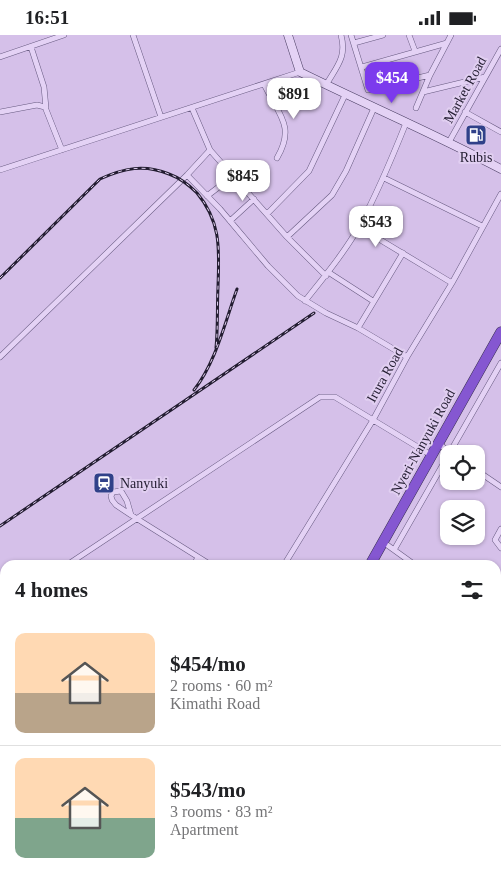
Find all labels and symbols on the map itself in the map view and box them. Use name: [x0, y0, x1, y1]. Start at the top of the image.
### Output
street label: Market Road: [441, 54, 489, 126]
pin: $454: [362, 62, 422, 104]
pin: $891: [264, 77, 324, 120]
fuel station icon: Rubis: [464, 123, 488, 147]
place label: Rubis: [460, 150, 492, 165]
pin: $845: [213, 159, 273, 202]
pin: $543: [346, 205, 406, 248]
street label: Irura Road: [364, 345, 406, 405]
street label: Nyeri-Nanyuki Road: [388, 387, 458, 497]
station icon: Nanyuki: [92, 471, 116, 495]
place label: Nanyuki: [120, 476, 168, 491]

